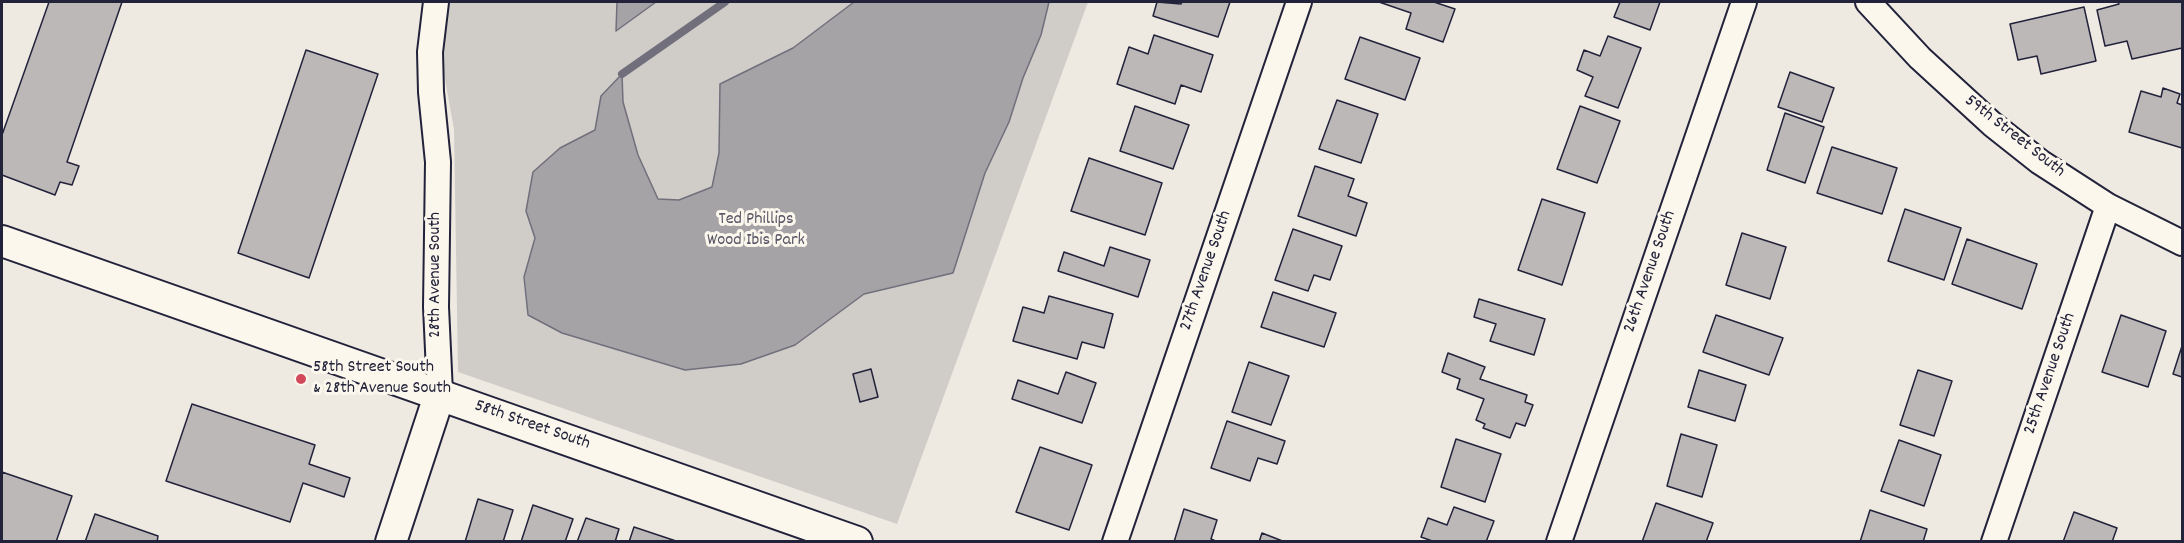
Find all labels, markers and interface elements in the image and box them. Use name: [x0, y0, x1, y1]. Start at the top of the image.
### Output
street label: 59th Street South: [1959, 91, 2069, 183]
street label: 27th Avenue South: [1176, 208, 1238, 334]
street label: 26th Avenue South: [1620, 208, 1682, 336]
park label: Ted Phillips Wood Ibis Park: [707, 210, 805, 252]
street label: 28th Avenue South: [426, 212, 448, 338]
street label: 25th Avenue South: [2020, 310, 2082, 438]
place label: 58th Street South & 28th Avenue South: [313, 358, 451, 400]
marker: 58th Street South & 28th Avenue South: [294, 372, 308, 386]
street label: 58th Street South: [471, 396, 593, 456]

